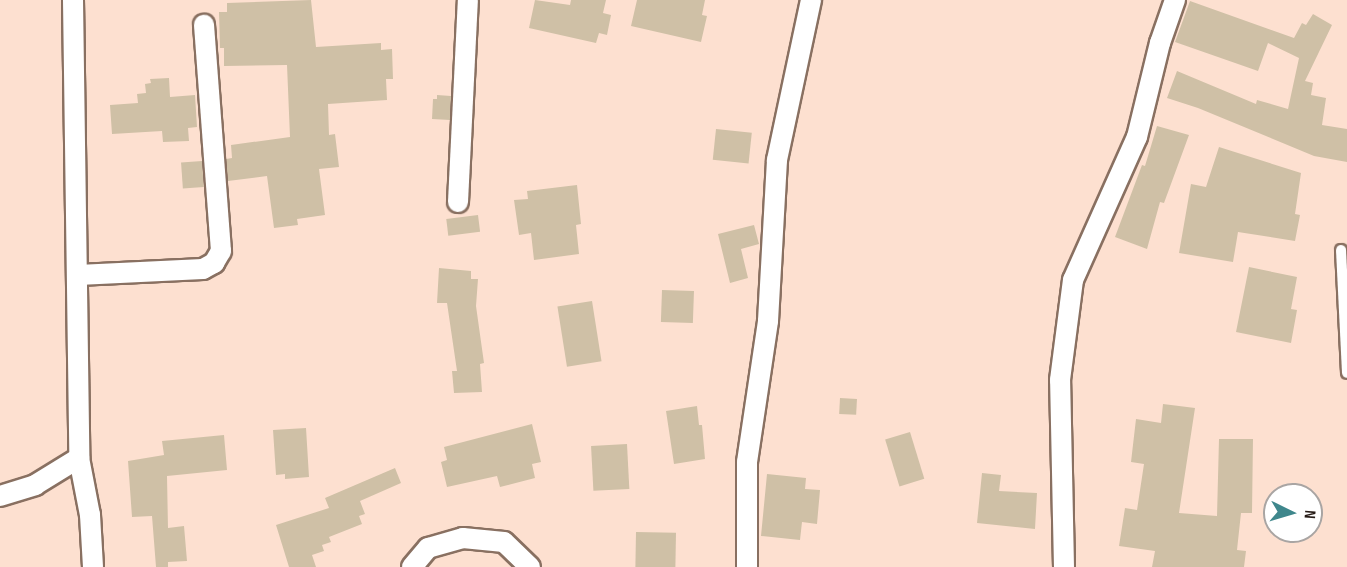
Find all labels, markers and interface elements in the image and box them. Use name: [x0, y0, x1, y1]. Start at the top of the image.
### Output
north arrow: [1263, 483, 1323, 543]
text: N: [1300, 509, 1319, 520]

